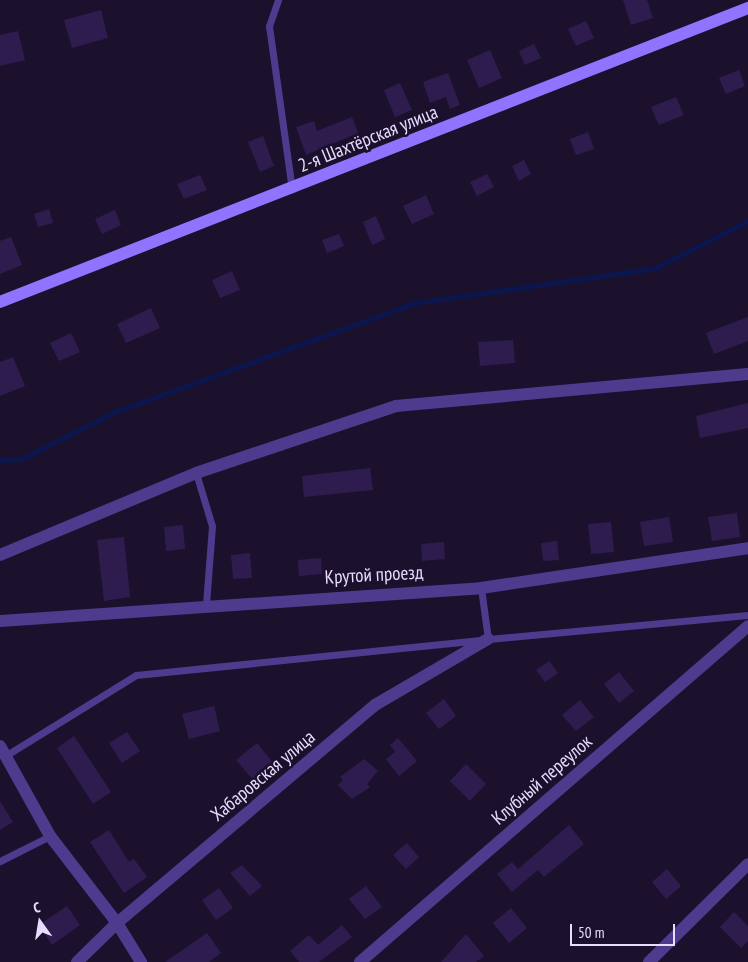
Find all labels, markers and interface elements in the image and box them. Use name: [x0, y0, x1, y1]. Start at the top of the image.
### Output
street label: 2-я Шахтёрская улица: [295, 101, 441, 177]
street label: Крутой проезд: [324, 561, 424, 589]
street label: Хабаровская улица: [206, 726, 320, 826]
street label: Клубный переулок: [487, 730, 597, 830]
north arrow: [15, 897, 65, 947]
text: С: [31, 898, 42, 917]
scale bar: [573, 914, 678, 946]
text: 50 m: [578, 923, 604, 942]

